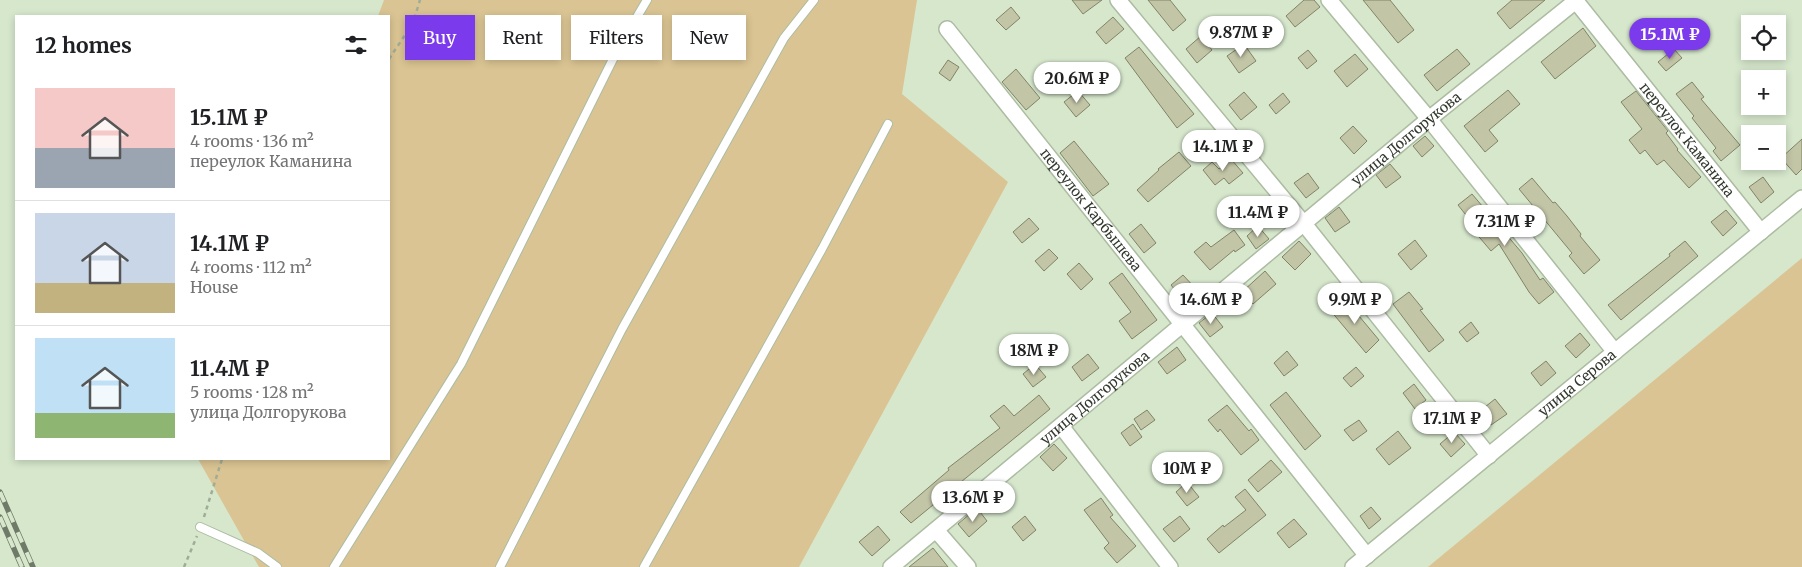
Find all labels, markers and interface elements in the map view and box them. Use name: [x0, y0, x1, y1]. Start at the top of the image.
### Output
chip: Buy: [405, 15, 475, 60]
chip: Rent: [485, 15, 561, 60]
chip: Filters: [571, 15, 662, 60]
chip: New: [672, 15, 746, 60]
pin: 9.87M ₽: [1195, 15, 1287, 58]
map controls: [1741, 15, 1786, 170]
button: locate: [1741, 15, 1786, 60]
pin: 15.1M ₽: [1624, 18, 1716, 60]
text: 9.87M ₽: [1209, 22, 1273, 42]
text: 15.1M ₽: [1640, 24, 1700, 44]
icon: filters: [342, 31, 370, 59]
text: 12 homes: [35, 32, 132, 59]
pin: 20.6M ₽: [1031, 62, 1123, 104]
text: 20.6M ₽: [1045, 68, 1109, 88]
button: +: [1741, 70, 1786, 115]
street label: переулок Каманина: [1636, 79, 1739, 201]
street label: улица Долгорукова: [1347, 88, 1465, 189]
text: 15.1M ₽: [190, 104, 268, 131]
icon: home: [75, 108, 135, 168]
button: −: [1741, 125, 1786, 170]
pin: 14.1M ₽: [1177, 130, 1269, 172]
text: 4 rooms · 136 m²: [190, 131, 314, 151]
text: 14.1M ₽: [1193, 136, 1253, 156]
street label: переулок Карбышева: [1036, 144, 1146, 275]
text: переулок Каманина: [190, 151, 352, 171]
pin: 11.4M ₽: [1212, 196, 1304, 238]
text: 11.4M ₽: [1228, 202, 1288, 222]
pin: 7.31M ₽: [1459, 204, 1551, 247]
text: 7.31M ₽: [1475, 211, 1535, 231]
text: 14.1M ₽: [190, 230, 269, 257]
icon: home: [75, 233, 135, 293]
text: 4 rooms · 112 m²: [190, 257, 312, 277]
text: House: [190, 277, 238, 297]
pin: 14.6M ₽: [1165, 282, 1257, 325]
pin: 9.9M ₽: [1314, 282, 1396, 325]
text: 14.6M ₽: [1180, 289, 1242, 309]
text: 9.9M ₽: [1328, 289, 1382, 309]
pin: 18M ₽: [999, 334, 1069, 376]
text: 18M ₽: [1010, 340, 1058, 360]
street label: улица Серова: [1534, 345, 1620, 420]
street label: улица Долгорукова: [1036, 346, 1153, 448]
text: 11.4M ₽: [190, 355, 270, 382]
icon: home: [75, 358, 135, 418]
text: 5 rooms · 128 m²: [190, 382, 314, 402]
text: улица Долгорукова: [190, 402, 347, 422]
pin: 17.1M ₽: [1406, 402, 1498, 444]
text: 17.1M ₽: [1423, 408, 1481, 428]
pin: 10M ₽: [1152, 452, 1222, 494]
text: 10M ₽: [1163, 458, 1211, 478]
pin: 13.6M ₽: [927, 480, 1019, 523]
text: 13.6M ₽: [942, 487, 1004, 507]

